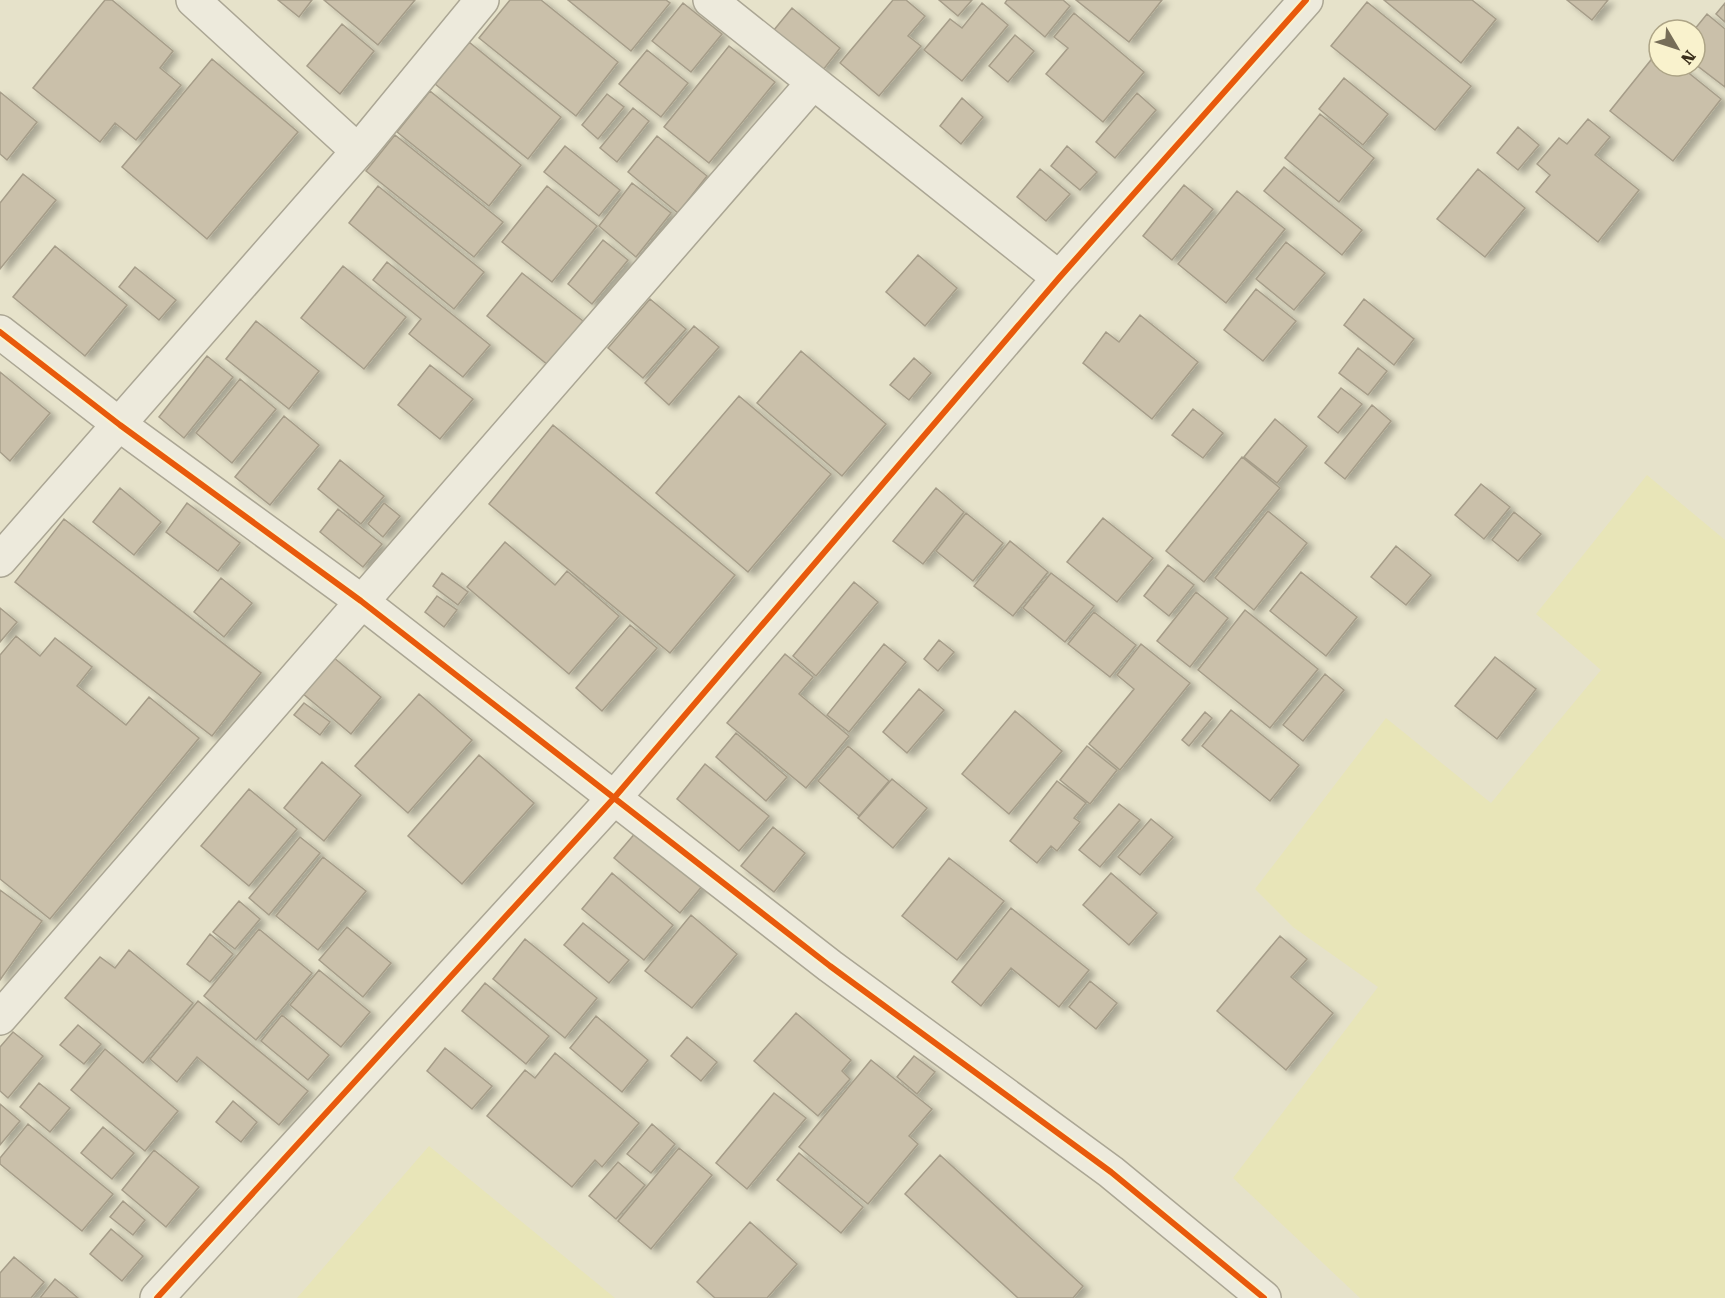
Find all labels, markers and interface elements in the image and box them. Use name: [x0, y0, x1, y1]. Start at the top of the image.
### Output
north arrow: [1647, 18, 1707, 78]
text: N: [1677, 46, 1700, 68]

